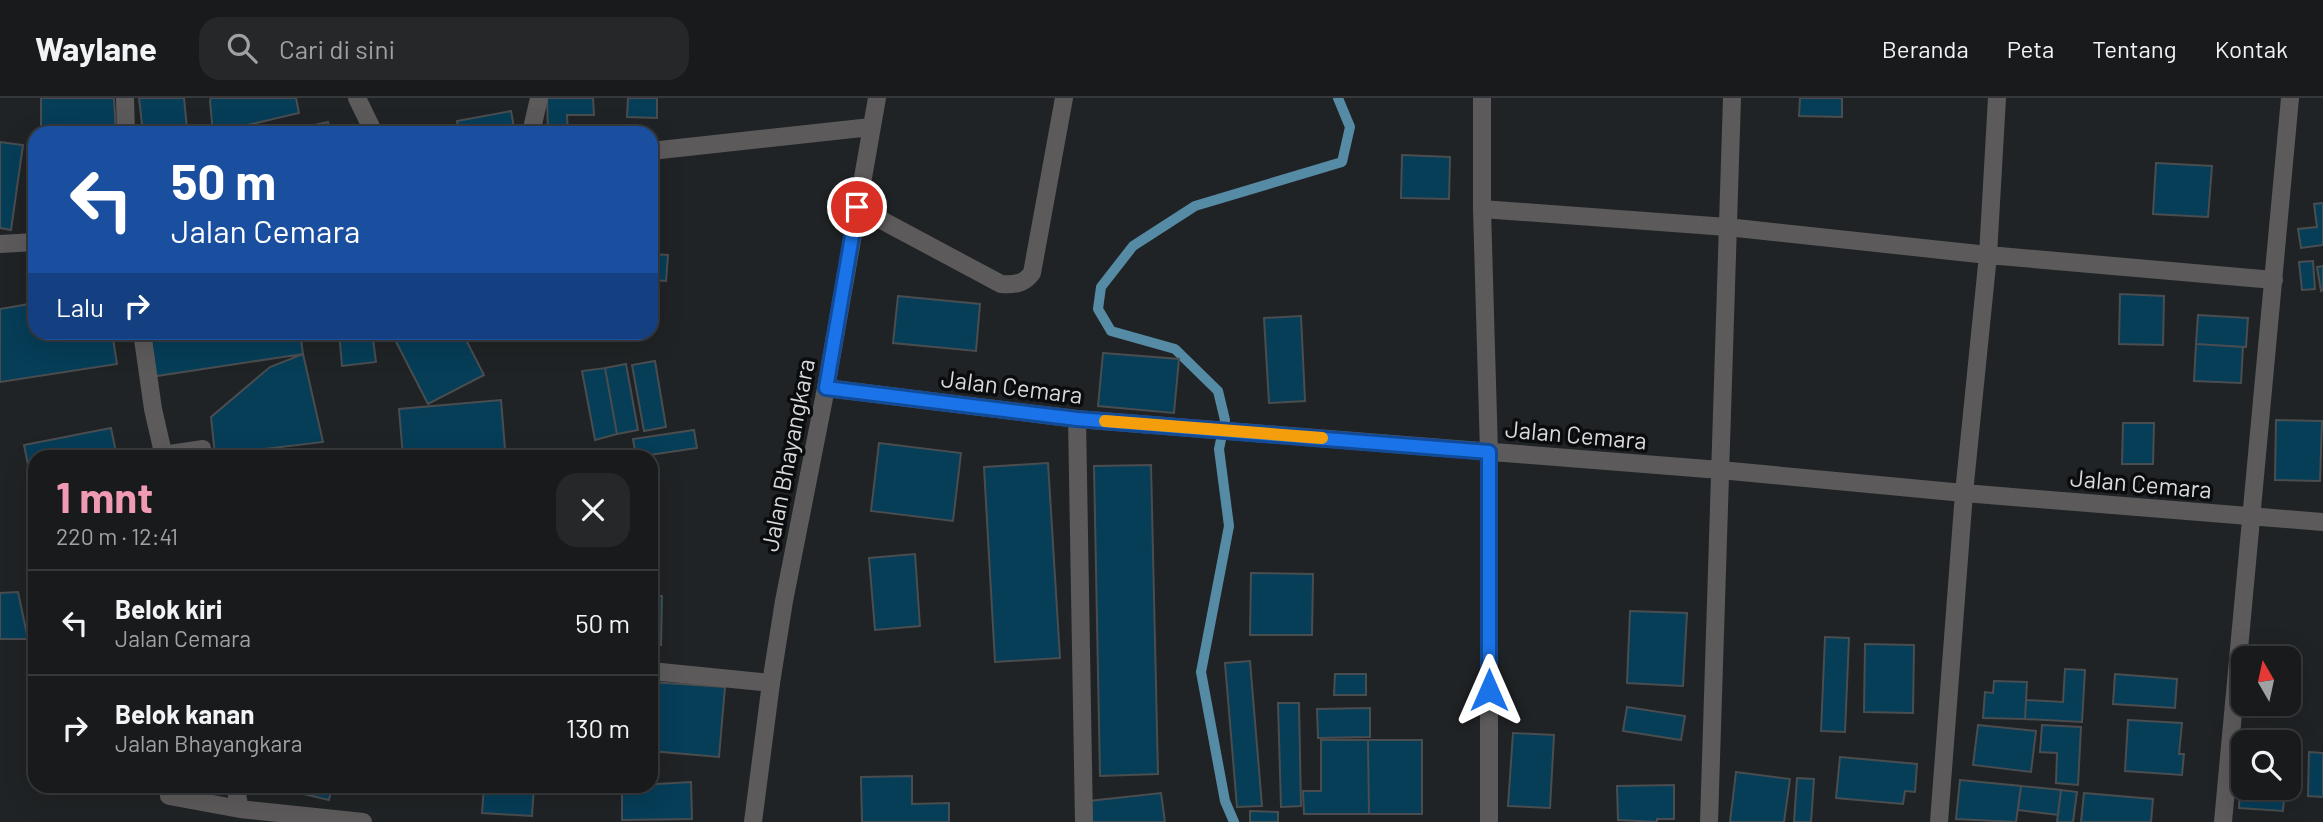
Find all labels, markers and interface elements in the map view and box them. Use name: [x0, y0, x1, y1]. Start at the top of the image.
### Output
search box: [199, 17, 689, 80]
text: Waylane: [35, 28, 157, 68]
icon: search: [223, 29, 261, 67]
text: Cari di sini: [279, 33, 395, 64]
text: Beranda: [1882, 34, 1969, 63]
text: Peta: [2007, 34, 2054, 63]
text: Tentang: [2092, 34, 2177, 63]
text: Kontak: [2215, 34, 2288, 63]
text: 50 m: [171, 151, 276, 210]
icon: left: [56, 154, 147, 245]
pin: [827, 177, 887, 237]
icon: arrive: [838, 188, 876, 226]
text: Jalan Cemara: [171, 211, 360, 249]
icon: right: [118, 287, 156, 325]
text: Lalu: [56, 291, 104, 322]
street label: Jalan Bhayangkara: [754, 356, 820, 554]
street label: Jalan Cemara: [940, 363, 1084, 409]
street label: Jalan Cemara: [1504, 413, 1648, 455]
street label: Jalan Cemara: [2069, 462, 2213, 504]
text: 1 mnt: [56, 471, 153, 521]
button: close: [556, 473, 630, 547]
text: 220 m · 12:41: [56, 522, 178, 550]
text: Belok kiri: [115, 593, 222, 624]
icon: left: [56, 604, 94, 642]
text: 50 m: [575, 607, 630, 638]
text: Jalan Cemara: [115, 624, 251, 652]
north arrow: [2231, 646, 2301, 716]
map controls: [2231, 646, 2301, 800]
position arrow: [1452, 653, 1526, 727]
text: Belok kanan: [115, 698, 254, 729]
icon: right: [56, 709, 94, 747]
text: 130 m: [566, 712, 630, 743]
text: Jalan Bhayangkara: [115, 729, 302, 757]
button: search: [2231, 730, 2301, 800]

